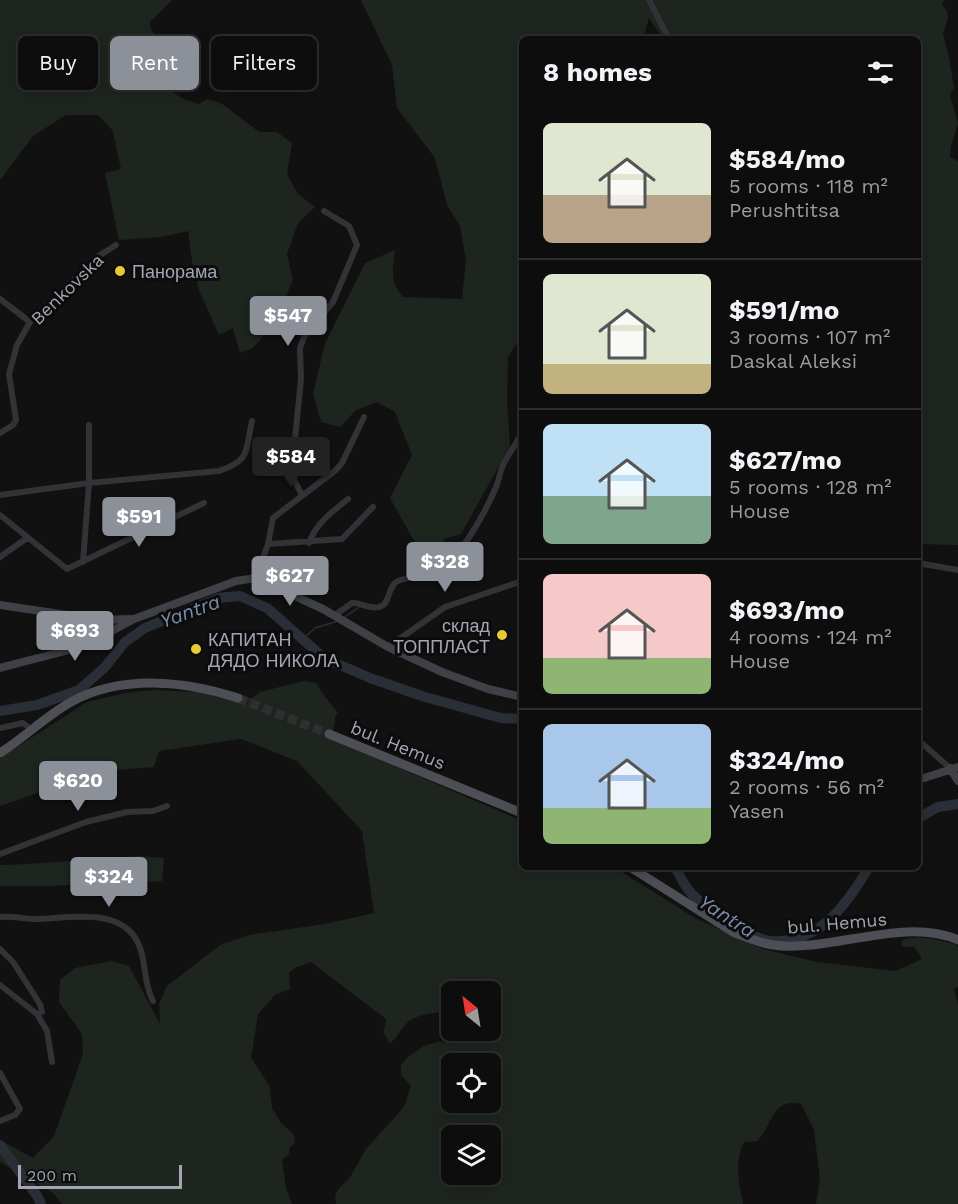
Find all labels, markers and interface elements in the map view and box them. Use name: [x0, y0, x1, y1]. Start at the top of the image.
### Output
chip: Buy: [18, 36, 98, 90]
chip: Rent: [110, 36, 199, 90]
chip: Filters: [211, 36, 317, 90]
icon: filters: [864, 56, 897, 89]
text: 8 homes: [543, 57, 652, 87]
text: $584/mo: [729, 144, 845, 174]
icon: home: [591, 147, 663, 219]
text: 5 rooms · 118 m²: [729, 174, 888, 198]
text: Perushtitsa: [729, 198, 840, 222]
street label: Benkovska: [26, 249, 108, 329]
place label: Панорама: [132, 261, 218, 282]
marker: Панорама: [113, 264, 127, 278]
text: $591/mo: [729, 295, 839, 325]
pin: $547: [252, 296, 324, 347]
icon: home: [591, 298, 663, 370]
text: $547: [264, 303, 312, 327]
text: 3 rooms · 107 m²: [729, 325, 890, 349]
text: Daskal Aleksi: [729, 349, 857, 373]
pin: $584: [255, 437, 327, 488]
text: $584: [266, 444, 316, 468]
text: $627/mo: [729, 445, 842, 475]
icon: home: [591, 448, 663, 520]
text: 5 rooms · 128 m²: [729, 475, 892, 499]
pin: $591: [103, 497, 175, 548]
text: House: [729, 499, 790, 523]
text: $591: [116, 504, 162, 528]
pin: $328: [409, 542, 481, 593]
text: $328: [420, 549, 470, 573]
pin: $627: [254, 556, 326, 607]
text: $627: [266, 563, 314, 587]
water label: Yantra: [157, 589, 223, 633]
text: $693/mo: [729, 595, 844, 625]
icon: home: [591, 598, 663, 670]
pin: $693: [39, 611, 111, 662]
place label: склад ТОППЛАСТ: [393, 615, 490, 657]
text: $693: [50, 618, 100, 642]
text: 4 rooms · 124 m²: [729, 625, 892, 649]
marker: склад ТОППЛАСТ: [495, 628, 509, 642]
place label: КАПИТАН ДЯДО НИКОЛА: [208, 629, 339, 671]
marker: КАПИТАН ДЯДО НИКОЛА: [189, 642, 203, 656]
text: House: [729, 649, 790, 673]
street label: bul. Hemus: [348, 717, 448, 773]
text: $324/mo: [729, 745, 844, 775]
icon: home: [591, 748, 663, 820]
pin: $620: [42, 761, 114, 812]
text: $620: [53, 768, 103, 792]
text: 2 rooms · 56 m²: [729, 775, 884, 799]
text: Yasen: [729, 799, 784, 823]
pin: $324: [73, 857, 145, 908]
text: $324: [84, 864, 134, 888]
water label: Yantra: [694, 889, 760, 943]
street label: bul. Hemus: [786, 908, 888, 938]
north arrow: [441, 981, 501, 1041]
map controls: [441, 981, 501, 1185]
button: locate: [441, 1053, 501, 1113]
button: layers: [441, 1125, 501, 1185]
scale bar: [18, 1162, 182, 1190]
text: 200 m: [27, 1166, 77, 1185]

